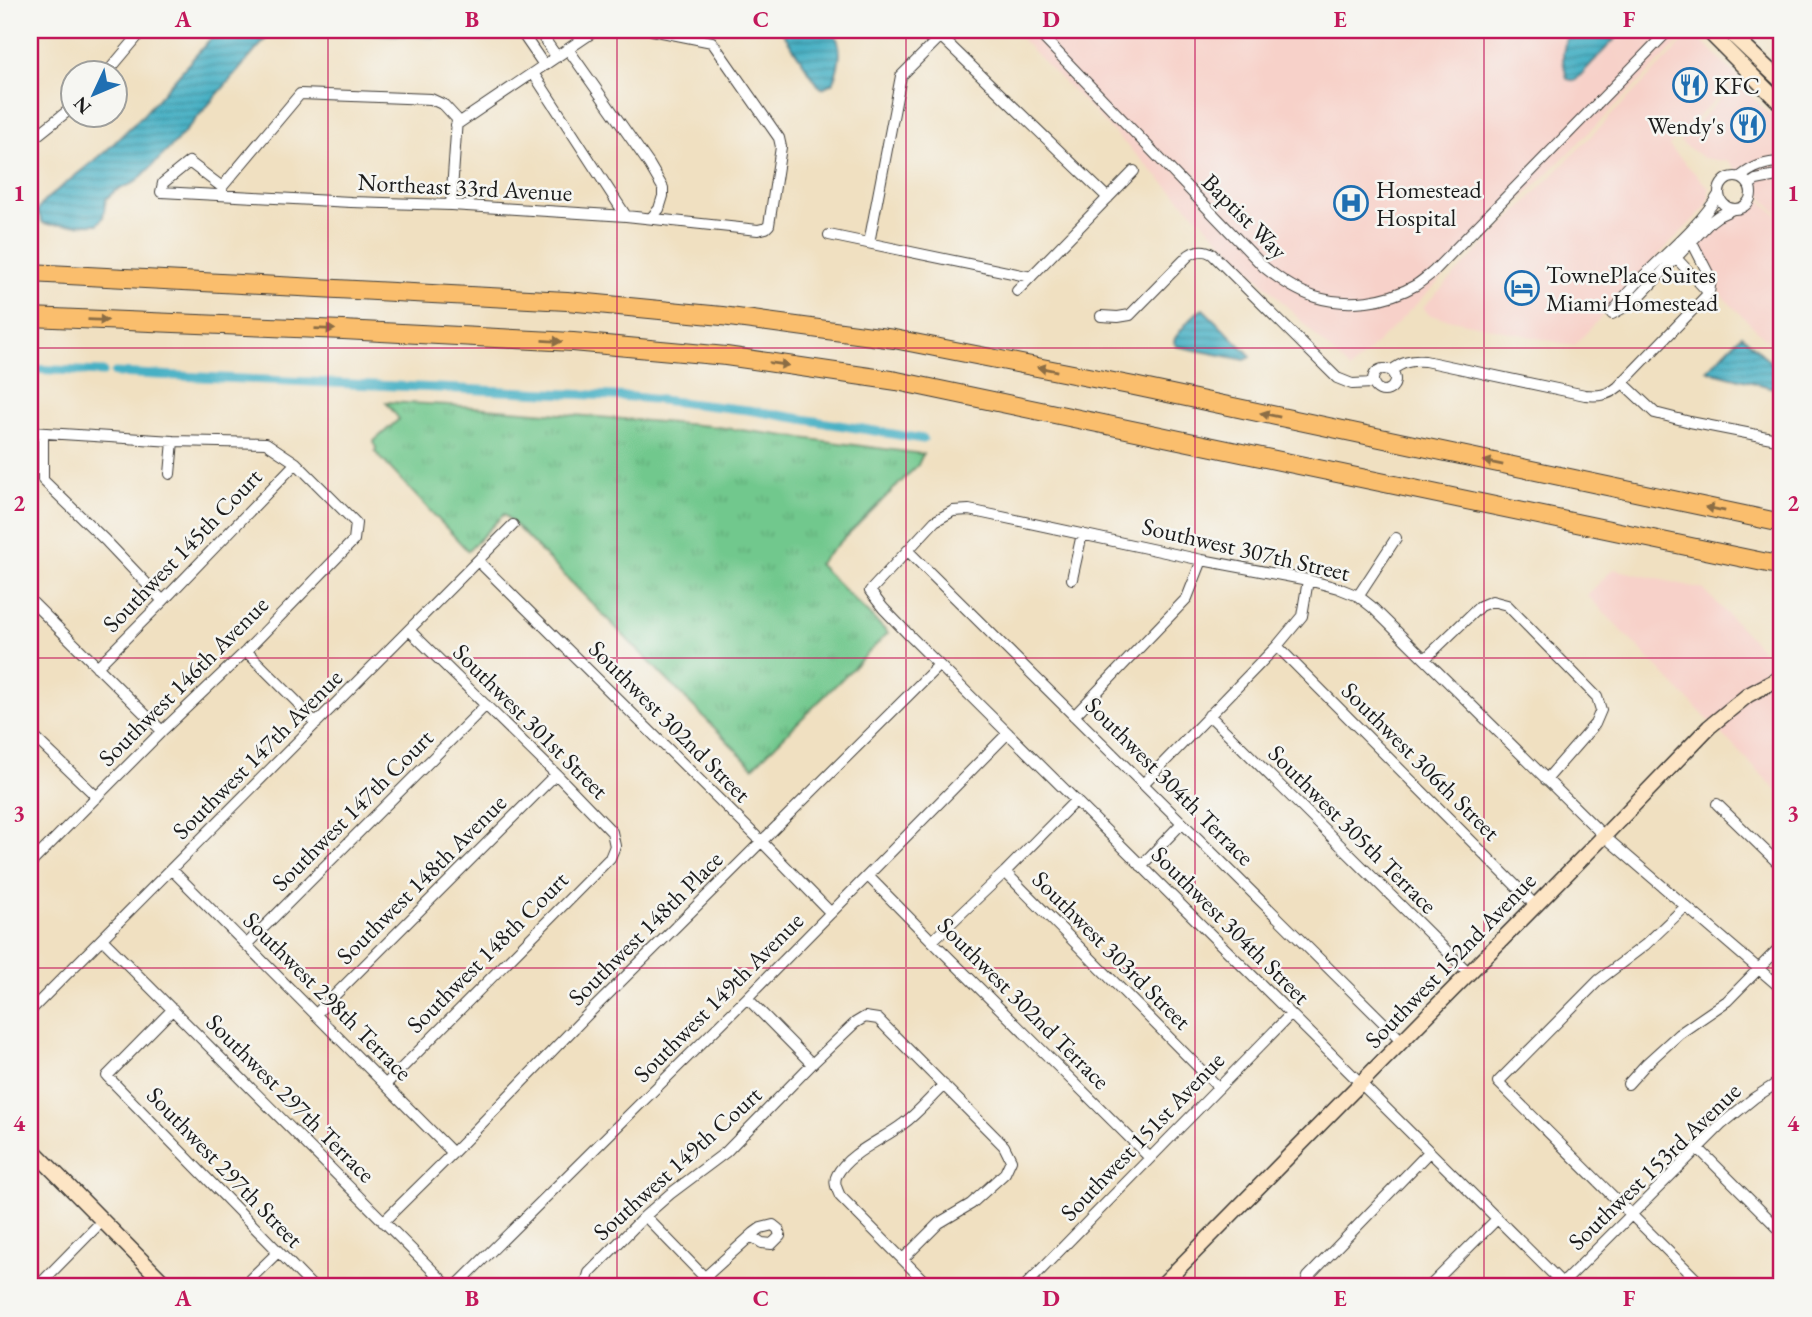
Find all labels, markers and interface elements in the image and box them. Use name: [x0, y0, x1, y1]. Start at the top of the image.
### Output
text: A: [174, 4, 192, 34]
text: B: [465, 4, 479, 34]
text: C: [753, 4, 769, 34]
text: D: [1042, 4, 1060, 34]
text: E: [1333, 4, 1347, 34]
text: F: [1623, 4, 1636, 34]
north arrow: [60, 60, 130, 130]
restaurant icon: KFC: [1671, 66, 1709, 104]
place label: KFC: [1714, 70, 1760, 101]
text: N: [67, 91, 96, 120]
restaurant icon: Wendy's: [1729, 106, 1767, 144]
place label: Wendy's: [1647, 110, 1724, 141]
street label: Northeast 33rd Avenue: [357, 166, 573, 208]
street label: Baptist Way: [1195, 166, 1295, 266]
place label: Homestead Hospital: [1376, 174, 1483, 233]
text: 1: [13, 178, 25, 208]
text: 1: [1787, 178, 1799, 208]
hospital icon: Homestead Hospital: [1332, 184, 1370, 222]
place label: TownePlace Suites Miami Homestead: [1546, 259, 1719, 318]
hotel icon: TownePlace Suites Miami Homestead: [1503, 269, 1541, 307]
one-way arrow: [87, 314, 109, 325]
one-way arrow: [314, 323, 336, 334]
one-way arrow: [542, 336, 564, 347]
one-way arrow: [768, 359, 790, 370]
one-way arrow: [1036, 364, 1058, 375]
one-way arrow: [1259, 410, 1281, 421]
one-way arrow: [1482, 457, 1504, 468]
street label: Southwest 145th Court: [96, 461, 269, 639]
text: 2: [13, 488, 25, 518]
text: 2: [1787, 488, 1799, 518]
one-way arrow: [1704, 504, 1726, 515]
street label: Southwest 307th Street: [1139, 510, 1353, 588]
street label: Southwest 146th Avenue: [91, 589, 275, 773]
street label: Southwest 302nd Street: [582, 633, 758, 809]
street label: Southwest 301st Street: [447, 637, 616, 806]
street label: Southwest 147th Avenue: [165, 662, 349, 846]
street label: Southwest 306th Street: [1335, 675, 1507, 847]
street label: Southwest 304th Terrace: [1079, 690, 1261, 872]
street label: Southwest 147th Court: [264, 722, 440, 898]
street label: Southwest 305th Terrace: [1262, 738, 1444, 920]
street label: Southwest 148th Avenue: [329, 787, 513, 971]
text: 3: [13, 798, 25, 828]
text: 3: [1787, 798, 1799, 828]
street label: Southwest 304th Street: [1145, 839, 1317, 1011]
street label: Southwest 148th Place: [561, 844, 729, 1012]
street label: Southwest 148th Court: [399, 864, 575, 1040]
street label: Southwest 303rd Street: [1026, 864, 1198, 1036]
street label: Southwest 152nd Avenue: [1358, 865, 1542, 1055]
street label: Southwest 298th Terrace: [237, 905, 419, 1087]
street label: Southwest 149th Avenue: [626, 905, 810, 1089]
street label: Southwest 302nd Terrace: [931, 910, 1117, 1096]
street label: Southwest 297th Terrace: [200, 1007, 382, 1189]
street label: Southwest 151st Avenue: [1053, 1045, 1231, 1227]
street label: Southwest 153rd Avenue: [1561, 1075, 1747, 1257]
street label: Southwest 149th Court: [586, 1079, 768, 1247]
street label: Southwest 297th Street: [140, 1080, 310, 1254]
text: 4: [13, 1108, 26, 1138]
text: 4: [1787, 1108, 1800, 1138]
text: A: [174, 1283, 192, 1313]
text: B: [465, 1283, 479, 1313]
text: C: [753, 1283, 769, 1313]
text: D: [1042, 1283, 1060, 1313]
text: E: [1333, 1283, 1347, 1313]
text: F: [1623, 1283, 1636, 1313]

